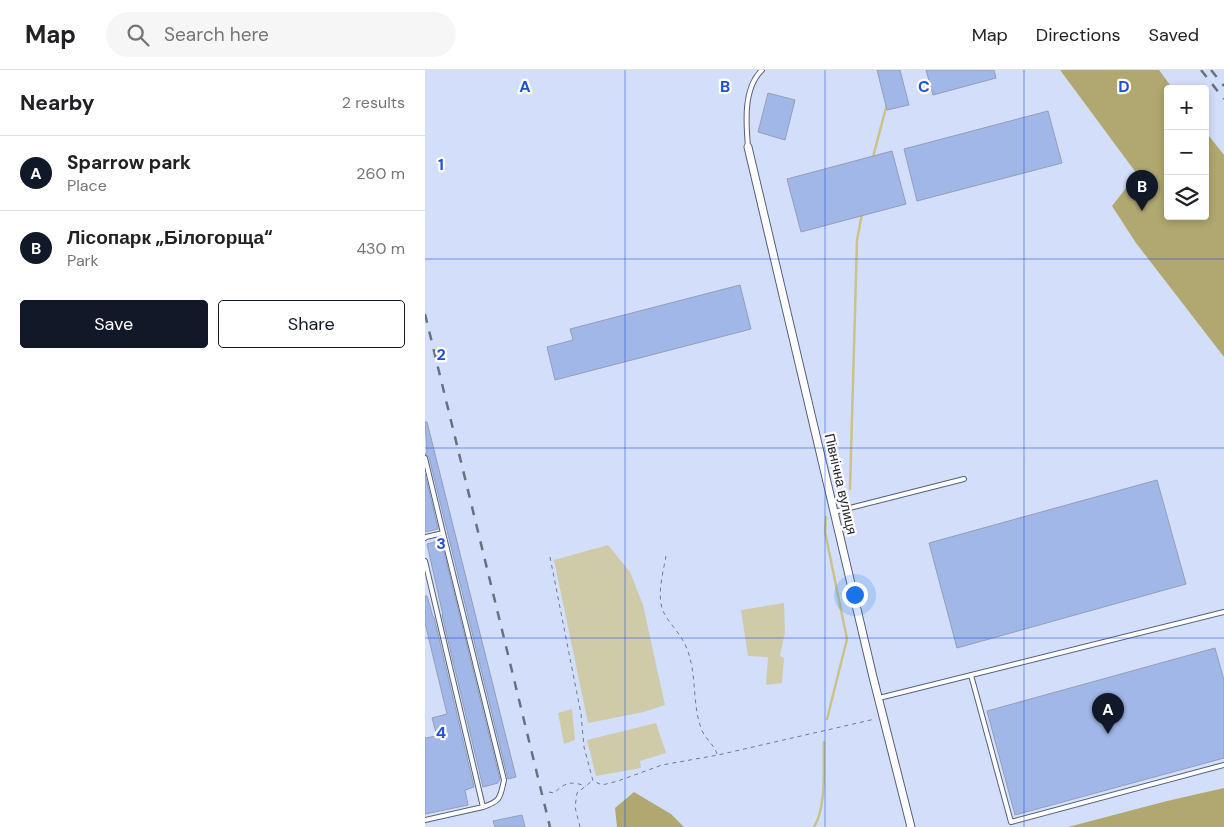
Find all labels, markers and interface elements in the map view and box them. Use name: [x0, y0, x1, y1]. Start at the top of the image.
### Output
search box: [106, 12, 456, 57]
text: Map: [25, 19, 76, 50]
icon: search: [124, 21, 152, 49]
text: Search here: [164, 22, 269, 47]
text: Map: [972, 23, 1008, 47]
text: Directions: [1036, 23, 1121, 47]
text: Saved: [1149, 23, 1199, 47]
text: A: [519, 76, 531, 97]
text: B: [720, 76, 730, 97]
text: C: [918, 76, 930, 97]
text: D: [1118, 76, 1130, 97]
map controls: [1164, 85, 1209, 220]
button: +: [1164, 85, 1209, 130]
text: Nearby: [20, 89, 94, 117]
text: 2 results: [342, 92, 405, 113]
button: −: [1164, 130, 1209, 175]
text: Sparrow park: [67, 150, 191, 175]
text: 1: [438, 154, 444, 175]
text: A: [30, 163, 42, 184]
text: 260 m: [356, 163, 405, 184]
pin: B: [1126, 170, 1158, 211]
text: Place: [67, 175, 107, 196]
button: layers: [1164, 175, 1209, 220]
text: Лісопарк „Білогорща“: [67, 225, 273, 250]
text: B: [31, 238, 41, 259]
text: 430 m: [356, 238, 405, 259]
text: Park: [67, 250, 99, 271]
button: Save: [20, 300, 208, 348]
button: Share: [218, 300, 405, 348]
text: 2: [436, 344, 446, 365]
street label: Північна вулиця: [821, 432, 861, 536]
text: 3: [436, 533, 446, 554]
your location: [842, 582, 868, 608]
pin: A: [1092, 693, 1124, 734]
text: 4: [436, 722, 446, 743]

